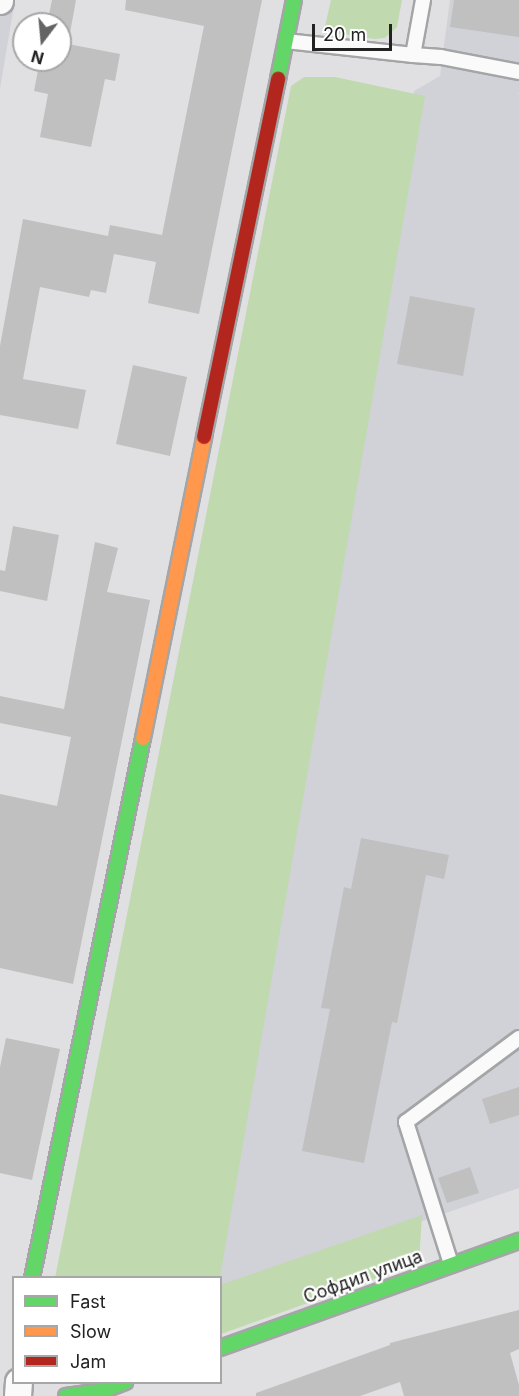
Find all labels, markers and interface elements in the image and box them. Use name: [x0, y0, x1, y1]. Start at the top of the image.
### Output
north arrow: [12, 12, 72, 72]
scale bar: [315, 12, 394, 50]
text: 20 m: [323, 24, 366, 45]
text: N: [29, 46, 46, 69]
street label: Софдил улица: [301, 1245, 425, 1309]
legend: [12, 1276, 222, 1384]
text: Fast: [70, 1291, 106, 1312]
text: Slow: [70, 1321, 111, 1342]
text: Jam: [70, 1351, 106, 1372]

